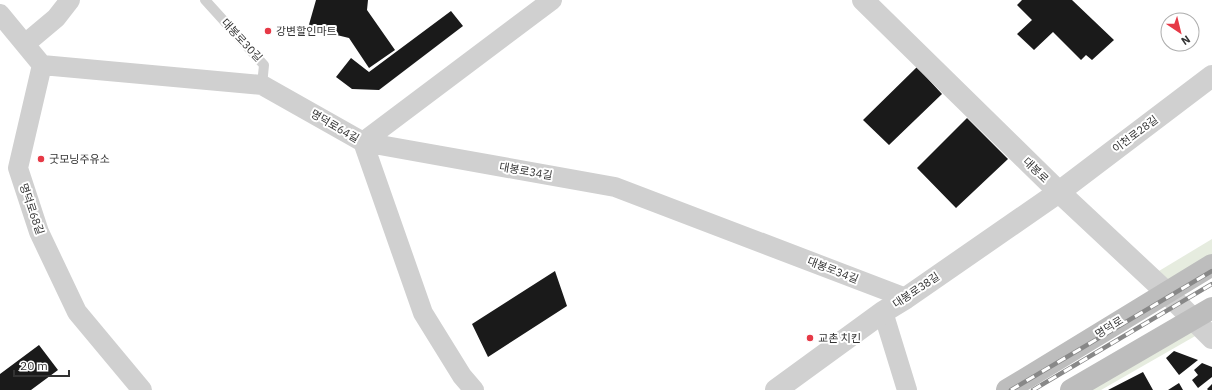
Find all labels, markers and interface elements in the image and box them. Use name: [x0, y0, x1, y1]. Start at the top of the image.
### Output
north arrow: [1160, 12, 1200, 52]
street label: 대봉로30길: [219, 16, 265, 64]
place label: 강변할인마트: [276, 24, 337, 38]
marker: 강변할인마트: [263, 26, 273, 36]
text: N: [1178, 32, 1193, 48]
street label: 명덕로64길: [308, 107, 362, 145]
street label: 이천로28길: [1109, 112, 1161, 156]
place label: 굿모닝주유소: [49, 152, 110, 166]
marker: 굿모닝주유소: [36, 154, 46, 164]
street label: 대봉로: [1020, 154, 1052, 186]
street label: 대봉로34길: [498, 159, 554, 183]
street label: 명덕로68길: [17, 181, 47, 237]
street label: 대봉로34길: [805, 254, 861, 286]
street label: 대봉로38길: [890, 269, 942, 311]
street label: 명덕로: [1092, 313, 1126, 341]
place label: 교촌 치킨: [818, 331, 861, 345]
marker: 교촌 치킨: [805, 333, 815, 343]
scale bar: [14, 352, 69, 378]
text: 20 m: [20, 358, 48, 373]

